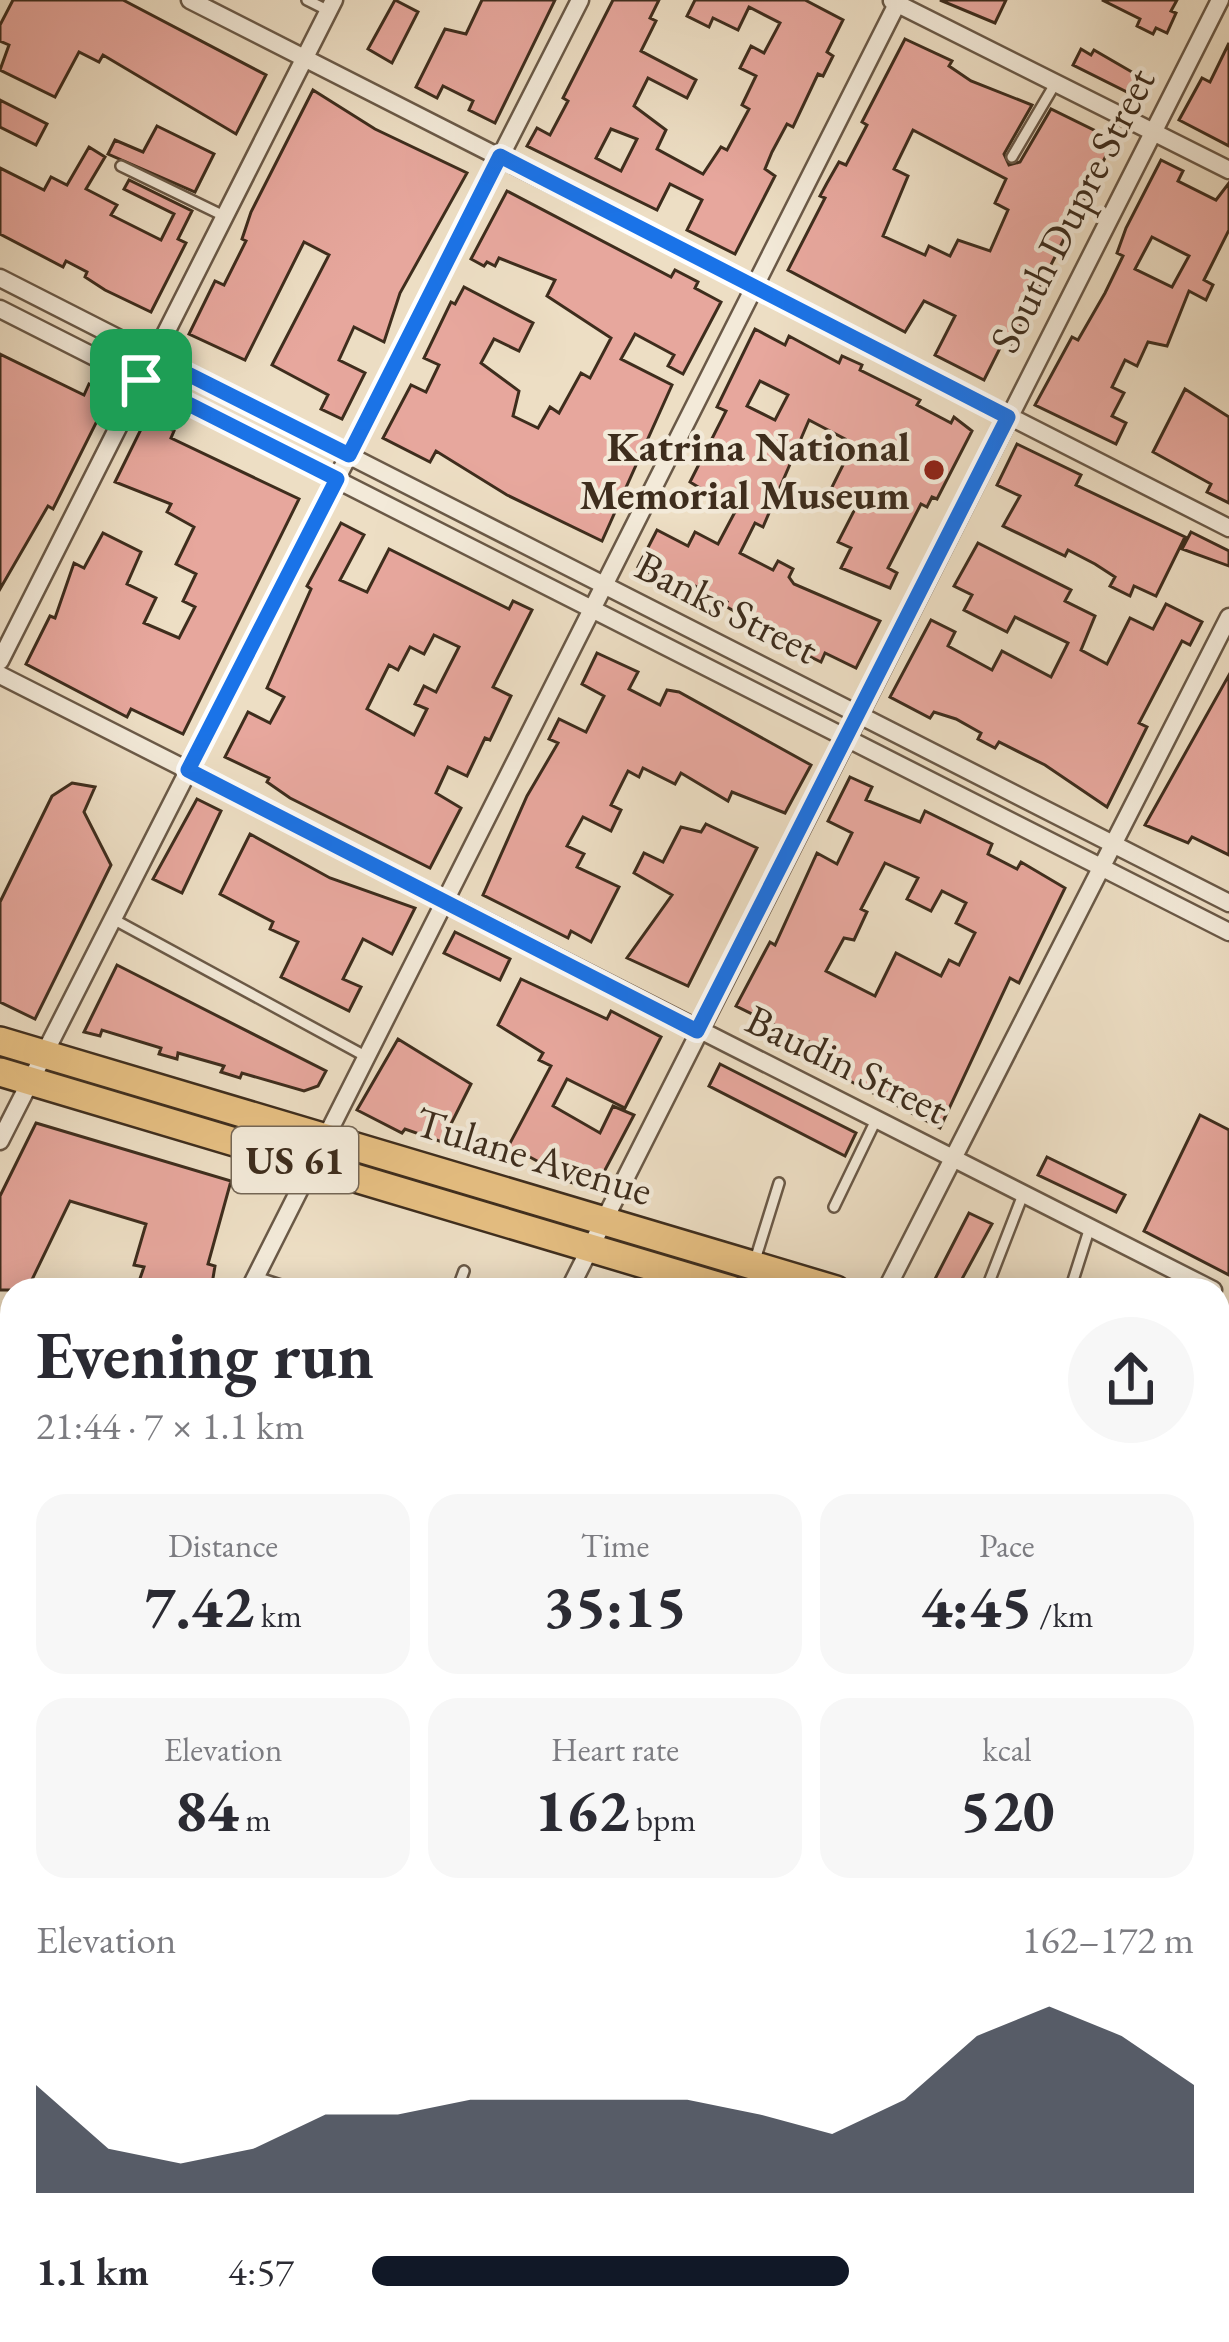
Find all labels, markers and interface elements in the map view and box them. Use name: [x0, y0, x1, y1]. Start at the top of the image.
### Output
street label: South Dupre Street: [977, 58, 1167, 362]
pin: [90, 329, 192, 431]
icon: arrive: [108, 347, 174, 413]
place label: Katrina National Memorial Museum: [579, 419, 910, 522]
marker: Katrina National Memorial Museum: [921, 457, 947, 483]
street label: Banks Street: [627, 538, 827, 676]
street label: Baudin Street: [737, 992, 957, 1136]
street label: Tulane Avenue: [409, 1094, 659, 1218]
road number: US 61: [232, 1127, 358, 1193]
text: Evening run: [36, 1312, 374, 1398]
button: share: [1068, 1317, 1194, 1443]
text: 21:44 · 7 × 1.1 km: [36, 1400, 305, 1451]
text: Distance: [168, 1524, 278, 1567]
text: Time: [581, 1524, 649, 1567]
text: Pace: [979, 1524, 1035, 1567]
text: 7.42: [144, 1567, 254, 1645]
text: 35:15: [543, 1567, 687, 1645]
text: 4:45: [920, 1567, 1033, 1645]
text: km: [254, 1594, 302, 1637]
text: /km: [1033, 1594, 1094, 1637]
text: Elevation: [164, 1728, 282, 1771]
text: Heart rate: [551, 1728, 679, 1771]
text: kcal: [982, 1728, 1032, 1771]
text: 84: [175, 1771, 239, 1849]
text: 162: [534, 1771, 629, 1849]
text: 520: [959, 1771, 1055, 1849]
text: m: [239, 1798, 271, 1841]
text: bpm: [629, 1798, 696, 1841]
text: Elevation: [36, 1914, 176, 1965]
text: 162–172 m: [1022, 1914, 1194, 1965]
text: 1.1 km: [36, 2246, 149, 2297]
text: 4:57: [228, 2246, 294, 2297]

